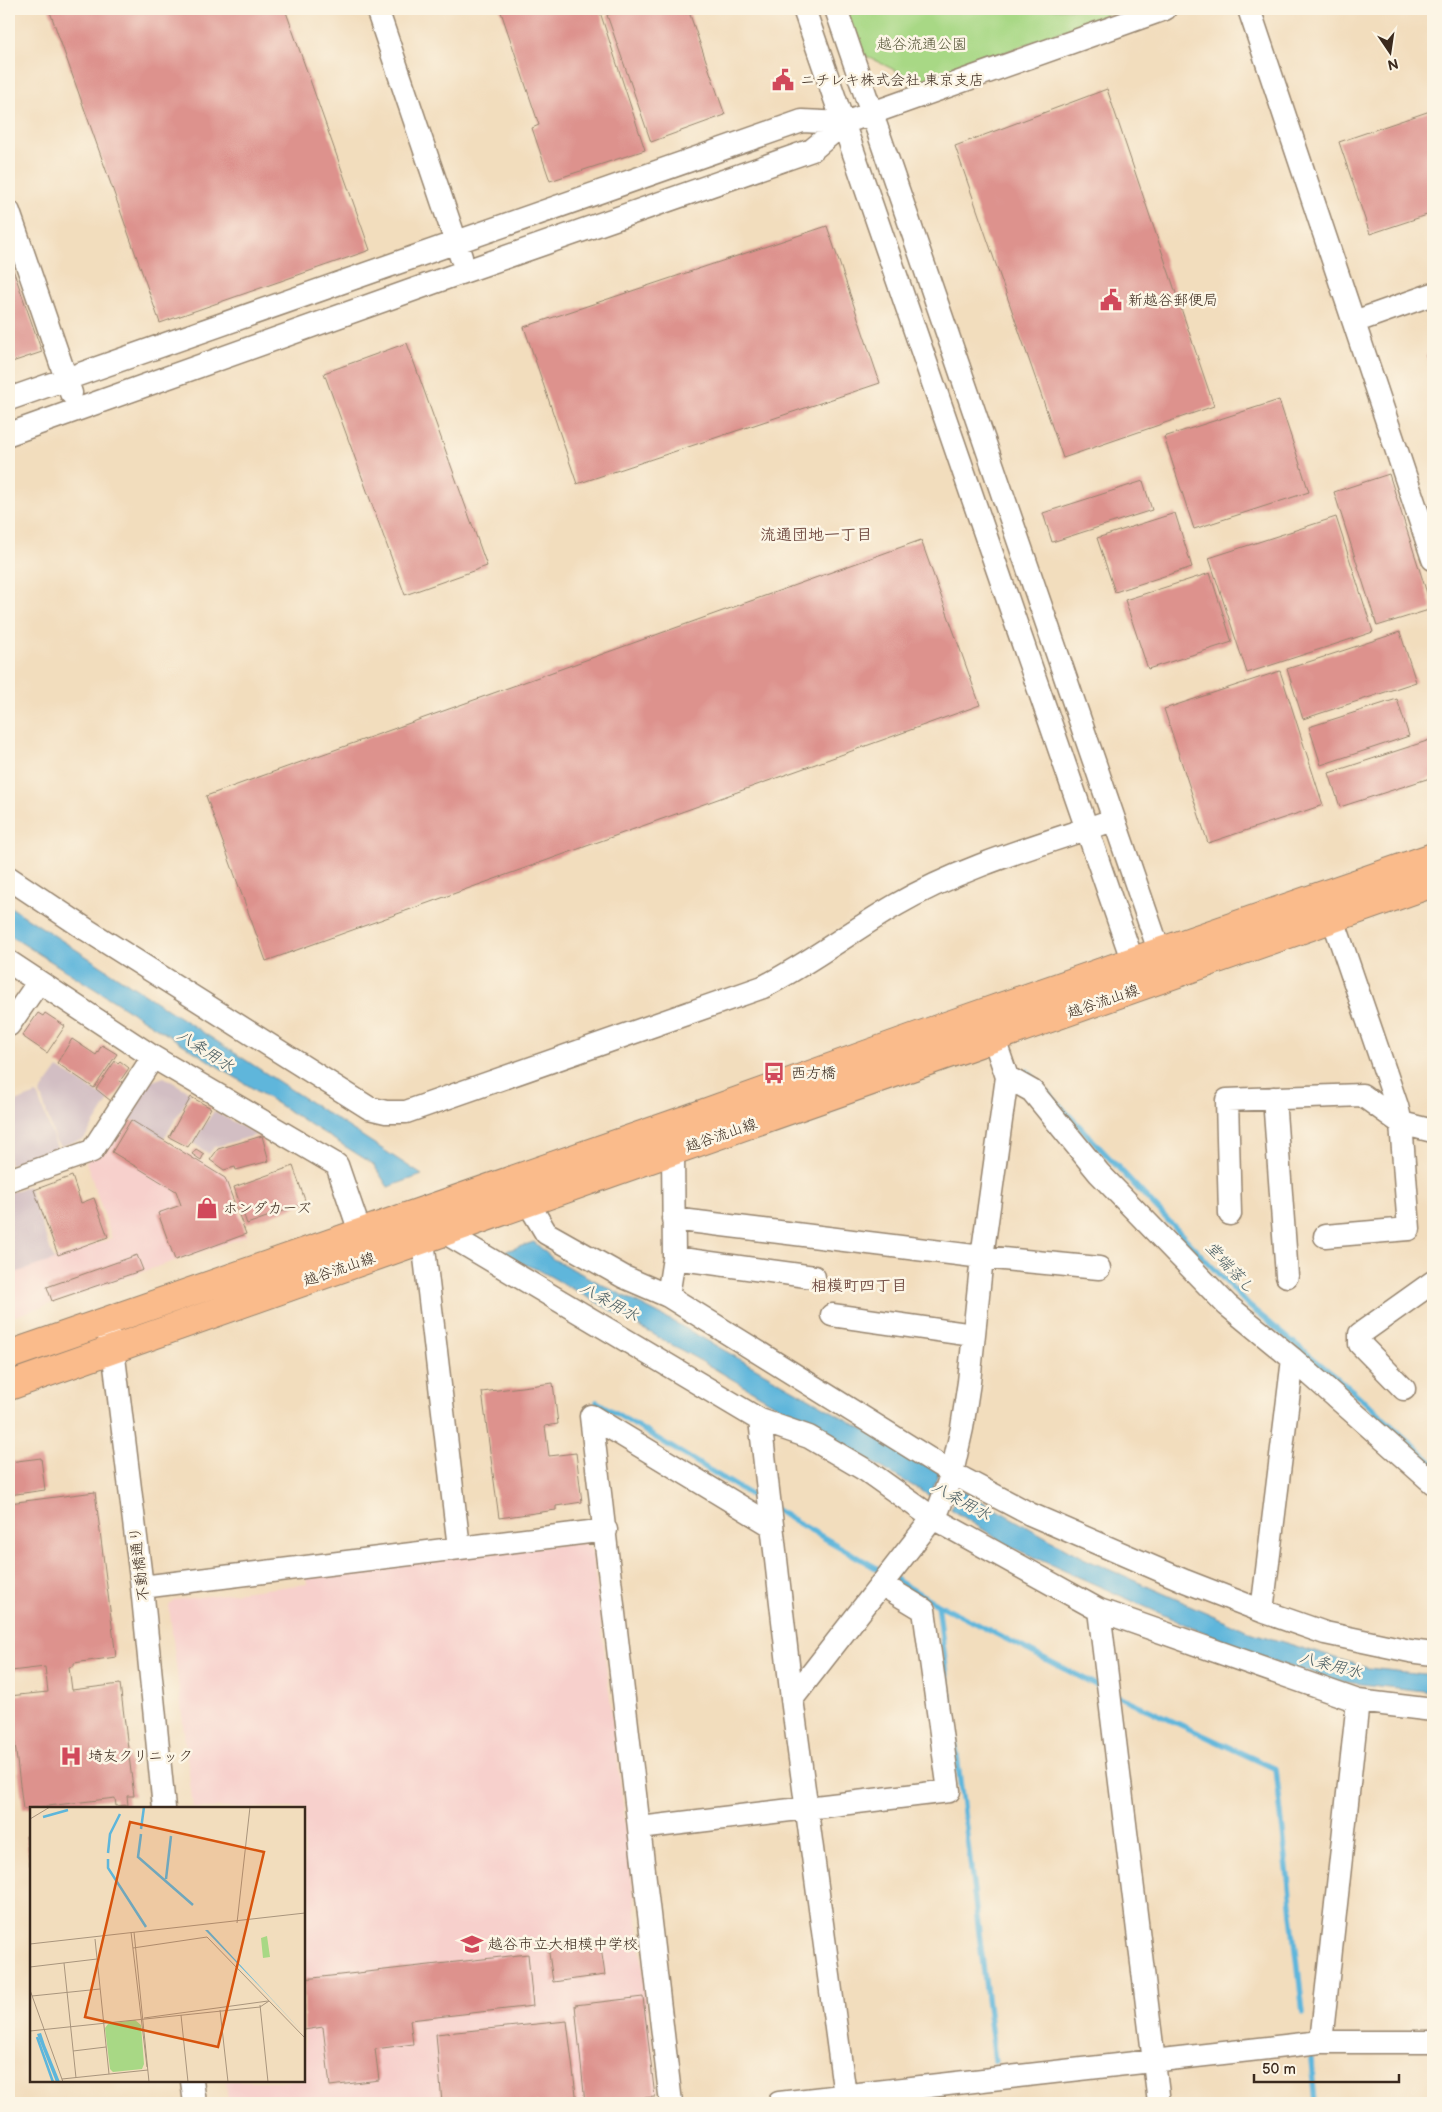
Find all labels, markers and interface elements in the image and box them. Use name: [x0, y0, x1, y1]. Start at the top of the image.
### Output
north arrow: [1364, 28, 1414, 78]
park label: 越谷流通公園: [877, 35, 967, 54]
text: N: [1386, 55, 1400, 74]
public building icon: ニチレキ株式会社 東京支店: [770, 67, 796, 93]
place label: ニチレキ株式会社 東京支店: [800, 71, 984, 90]
public building icon: 新越谷郵便局: [1098, 287, 1124, 313]
place label: 新越谷郵便局: [1128, 291, 1218, 310]
district label: 流通団地一丁目: [760, 526, 872, 545]
street label: 越谷流山線: [1065, 980, 1142, 1023]
water label: 八条用水: [173, 1026, 237, 1077]
bus stop icon: 西方橋: [761, 1060, 787, 1086]
place label: 西方橋: [791, 1064, 836, 1083]
street label: 越谷流山線: [683, 1114, 760, 1157]
shop icon: ホンダカーズ: [194, 1195, 220, 1221]
place label: ホンダカーズ: [223, 1199, 311, 1218]
water label: 堂端落し: [1201, 1238, 1259, 1298]
street label: 越谷流山線: [301, 1248, 378, 1291]
district label: 相模町四丁目: [811, 1277, 907, 1296]
water label: 八条用水: [577, 1278, 642, 1326]
water label: 八条用水: [929, 1477, 994, 1525]
street label: 不動橋通り: [125, 1526, 153, 1602]
water label: 八条用水: [1297, 1648, 1364, 1683]
hospital icon: 埼友クリニック: [58, 1743, 84, 1769]
place label: 埼友クリニック: [88, 1747, 193, 1766]
inset map: [30, 1807, 305, 2082]
school or university icon: 越谷市立大相模中学校: [459, 1931, 485, 1957]
place label: 越谷市立大相模中学校: [488, 1935, 638, 1954]
scale bar: [1254, 2052, 1400, 2084]
text: 50 m: [1262, 2060, 1296, 2079]

